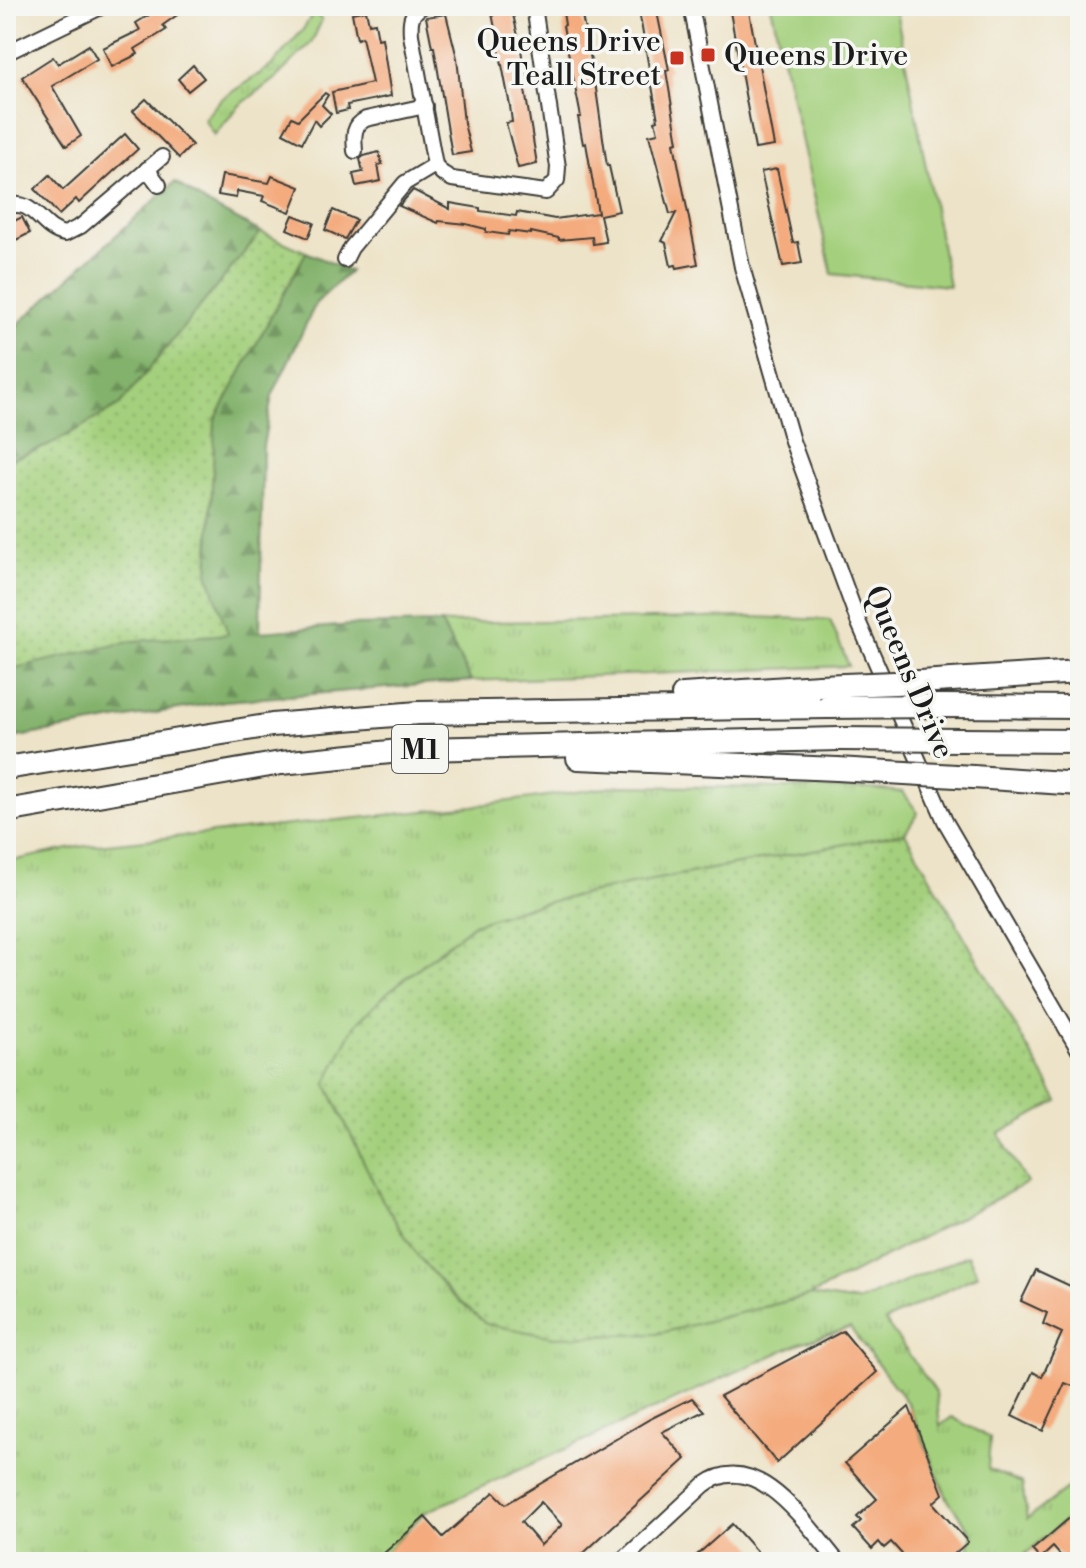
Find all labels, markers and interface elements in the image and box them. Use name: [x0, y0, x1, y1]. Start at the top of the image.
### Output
place label: Queens Drive Teall Street: [477, 23, 661, 95]
place label: Queens Drive: [724, 37, 908, 75]
marker: Queens Drive: [699, 46, 717, 64]
marker: Queens Drive Teall Street: [668, 49, 686, 67]
street label: Queens Drive: [856, 580, 963, 765]
road number: M1: [392, 725, 448, 773]

